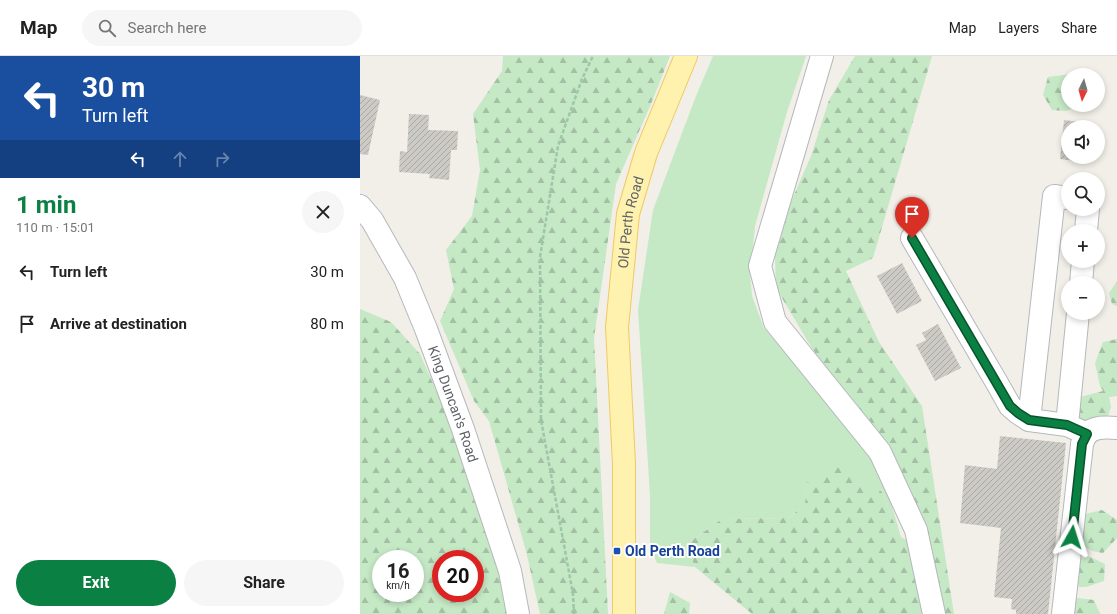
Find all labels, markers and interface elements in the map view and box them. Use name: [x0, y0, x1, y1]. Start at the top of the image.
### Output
search box: [82, 10, 362, 46]
text: Map: [20, 16, 58, 39]
icon: search: [96, 17, 118, 39]
text: Search here: [128, 19, 206, 37]
text: Map: [949, 20, 976, 36]
text: Layers: [998, 20, 1039, 36]
text: Share: [1061, 20, 1097, 36]
north arrow: [1061, 68, 1105, 112]
map controls: [1061, 68, 1105, 320]
text: 30 m: [82, 71, 145, 104]
icon: left: [16, 72, 68, 124]
text: Turn left: [82, 105, 148, 126]
button: sound: [1061, 120, 1105, 164]
icon: left: [127, 148, 149, 170]
icon: ahead: [169, 148, 191, 170]
icon: right: [211, 148, 233, 170]
button: search: [1061, 172, 1105, 216]
street label: Old Perth Road: [615, 174, 647, 269]
text: 1 min: [16, 191, 76, 219]
button: close: [302, 191, 344, 233]
pin: [895, 197, 929, 238]
icon: arrive: [901, 203, 923, 225]
text: 110 m · 15:01: [16, 220, 95, 235]
button: +: [1061, 224, 1105, 268]
icon: left: [16, 261, 38, 283]
text: Turn left: [50, 263, 107, 281]
text: 30 m: [310, 263, 344, 281]
button: −: [1061, 276, 1105, 320]
icon: arrive: [16, 313, 38, 335]
text: Arrive at destination: [50, 315, 187, 333]
text: 80 m: [310, 315, 344, 333]
street label: King Duncan's Road: [425, 343, 481, 464]
position arrow: [1051, 516, 1093, 558]
place label: Old Perth Road: [625, 543, 720, 559]
marker: Old Perth Road: [612, 546, 622, 556]
speed limit sign: 20: [432, 550, 484, 602]
text: 16: [387, 559, 409, 583]
button: Exit: [16, 560, 176, 606]
button: Share: [184, 560, 344, 606]
text: km/h: [386, 580, 410, 591]

